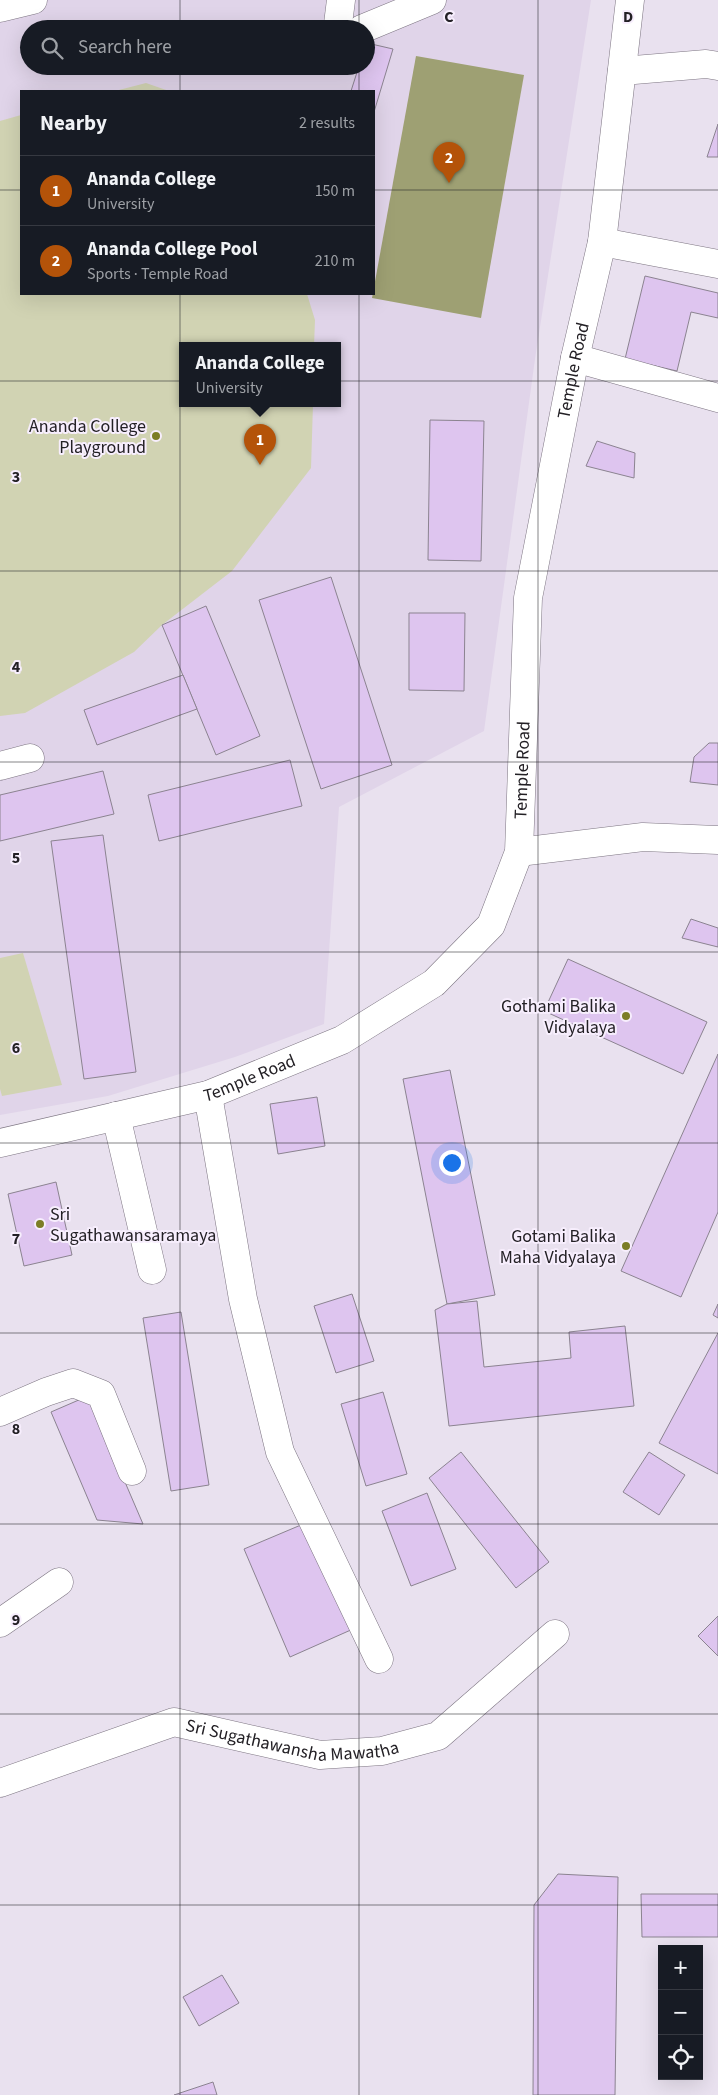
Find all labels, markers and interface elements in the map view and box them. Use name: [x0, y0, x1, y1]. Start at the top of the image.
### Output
text: C: [444, 6, 454, 28]
text: D: [623, 6, 633, 28]
search box: [20, 20, 375, 75]
icon: search: [38, 34, 66, 62]
text: Search here: [78, 34, 172, 61]
text: Nearby: [40, 108, 107, 138]
text: 2 results: [299, 112, 355, 134]
pin: 2: [433, 142, 465, 183]
text: Ananda College: [87, 166, 216, 193]
text: 1: [52, 180, 60, 202]
text: 150 m: [315, 180, 355, 202]
text: University: [87, 193, 154, 215]
text: Ananda College Pool: [87, 236, 257, 263]
text: 2: [52, 250, 60, 272]
text: 210 m: [315, 250, 355, 272]
text: Sports · Temple Road: [87, 263, 228, 285]
street label: Temple Road: [551, 320, 595, 421]
popup: [179, 342, 341, 407]
text: Ananda College: [195, 350, 325, 377]
text: University: [195, 377, 263, 399]
place label: Ananda College Playground: [29, 414, 146, 460]
pin: 1: [244, 424, 276, 465]
marker: Ananda College Playground: [150, 430, 162, 442]
text: 3: [12, 466, 20, 488]
text: 4: [12, 656, 21, 678]
street label: Temple Road: [508, 721, 536, 820]
text: 5: [12, 847, 20, 869]
place label: Gothami Balika Vidyalaya: [501, 994, 616, 1040]
marker: Gothami Balika Vidyalaya: [620, 1010, 632, 1022]
text: 6: [12, 1037, 20, 1059]
street label: Temple Road: [201, 1048, 299, 1108]
your location: [439, 1150, 465, 1176]
place label: Sri Sugathawansaramaya: [50, 1202, 216, 1248]
marker: Sri Sugathawansaramaya: [34, 1218, 46, 1230]
place label: Gotami Balika Maha Vidyalaya: [500, 1224, 616, 1270]
text: 7: [12, 1228, 20, 1250]
marker: Gotami Balika Maha Vidyalaya: [620, 1240, 632, 1252]
text: 8: [12, 1418, 20, 1440]
text: 9: [12, 1609, 20, 1631]
street label: Sri Sugathawansha Mawatha: [183, 1713, 402, 1768]
map controls: [658, 1945, 703, 2080]
button: +: [658, 1945, 703, 1990]
button: −: [658, 1990, 703, 2035]
button: locate: [658, 2035, 703, 2080]

